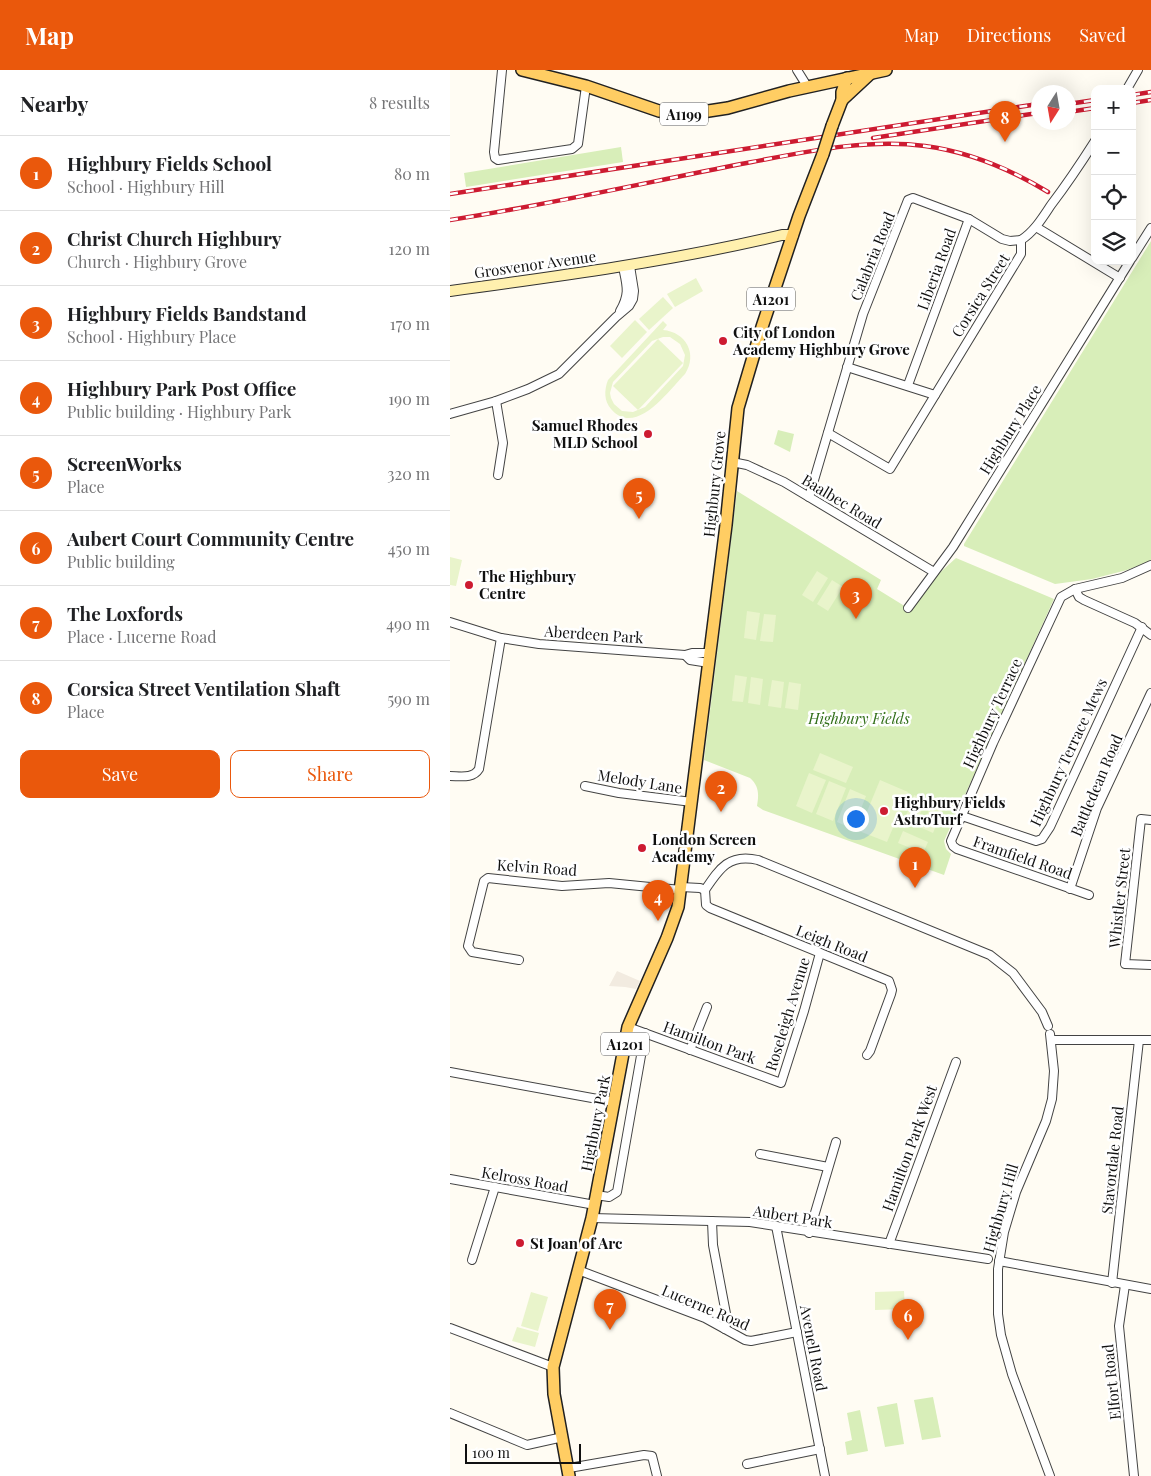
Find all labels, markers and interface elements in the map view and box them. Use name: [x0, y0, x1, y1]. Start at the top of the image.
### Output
text: Map: [25, 19, 74, 51]
text: Map: [904, 23, 939, 47]
text: Directions: [967, 23, 1051, 47]
text: Saved: [1079, 23, 1126, 47]
north arrow: [1031, 85, 1076, 130]
map controls: [1091, 85, 1136, 265]
button: +: [1091, 85, 1136, 130]
text: Nearby: [20, 89, 89, 117]
text: 8 results: [369, 92, 430, 113]
pin: 8: [989, 101, 1021, 142]
road number: A1199: [660, 103, 708, 126]
button: −: [1091, 130, 1136, 175]
text: Highbury Fields School: [67, 150, 272, 176]
text: 1: [33, 163, 39, 184]
text: 80 m: [394, 163, 430, 184]
button: locate: [1091, 175, 1136, 220]
text: School · Highbury Hill: [67, 176, 225, 197]
street label: Calabria Road: [845, 208, 899, 303]
button: layers: [1091, 220, 1136, 265]
text: Christ Church Highbury: [67, 225, 282, 251]
street label: Liberia Road: [912, 225, 960, 313]
text: 2: [32, 238, 40, 259]
text: 120 m: [389, 238, 430, 259]
street label: Grosvenor Avenue: [473, 246, 597, 282]
street label: Corsica Street: [946, 249, 1014, 341]
text: Church · Highbury Grove: [67, 251, 247, 272]
road number: A1201: [747, 288, 795, 310]
text: Highbury Fields Bandstand: [67, 300, 307, 326]
text: 3: [32, 313, 40, 334]
text: 170 m: [390, 313, 430, 334]
place label: City of London Academy Highbury Grove: [732, 322, 910, 359]
text: School · Highbury Place: [67, 326, 236, 347]
marker: City of London Academy Highbury Grove: [717, 335, 729, 347]
text: Highbury Park Post Office: [67, 375, 296, 401]
street label: Highbury Place: [974, 380, 1046, 478]
text: 4: [32, 388, 40, 409]
text: 190 m: [388, 388, 430, 409]
text: Public building · Highbury Park: [67, 401, 291, 422]
place label: Samuel Rhodes MLD School: [532, 415, 638, 452]
marker: Samuel Rhodes MLD School: [642, 428, 654, 440]
street label: Highbury Grove: [698, 430, 730, 538]
text: ScreenWorks: [67, 450, 182, 476]
text: 5: [32, 463, 40, 484]
text: 320 m: [387, 463, 430, 484]
street label: Baalbec Road: [798, 469, 886, 533]
text: Place: [67, 476, 105, 497]
pin: 5: [623, 478, 655, 519]
text: Aubert Court Community Centre: [67, 525, 354, 551]
text: 6: [32, 538, 40, 559]
text: 450 m: [388, 538, 430, 559]
text: Public building: [67, 551, 175, 572]
place label: The Highbury Centre: [479, 566, 576, 603]
pin: 3: [840, 578, 872, 619]
marker: The Highbury Centre: [463, 579, 475, 591]
text: The Loxfords: [67, 600, 183, 626]
text: 7: [32, 613, 40, 634]
text: 490 m: [386, 613, 430, 634]
street label: Aberdeen Park: [543, 620, 645, 647]
text: Place · Lucerne Road: [67, 626, 217, 647]
street label: Highbury Terrace: [958, 655, 1026, 771]
text: Corsica Street Ventilation Shaft: [67, 675, 340, 701]
street label: Highbury Terrace Mews: [1025, 675, 1111, 829]
text: 8: [32, 688, 40, 709]
text: 590 m: [387, 688, 430, 709]
text: Place: [67, 701, 105, 722]
park label: Highbury Fields: [807, 708, 910, 728]
street label: Battledean Road: [1065, 731, 1127, 839]
button: Save: [20, 750, 220, 798]
button: Share: [230, 750, 430, 798]
street label: Melody Lane: [596, 764, 684, 798]
pin: 2: [705, 771, 737, 812]
place label: Highbury Fields AstroTurf: [893, 792, 1006, 829]
marker: Highbury Fields AstroTurf: [878, 805, 890, 817]
your location: [843, 806, 869, 832]
place label: London Screen Academy: [651, 829, 757, 866]
street label: Framfield Road: [971, 831, 1076, 883]
marker: London Screen Academy: [636, 842, 648, 854]
street label: Whistler Street: [1104, 846, 1134, 950]
pin: 1: [899, 847, 931, 888]
street label: Kelvin Road: [496, 854, 578, 880]
pin: 4: [642, 880, 674, 921]
street label: Leigh Road: [793, 920, 871, 967]
street label: Roseleigh Avenue: [760, 955, 814, 1073]
street label: Hamilton Park: [661, 1016, 760, 1068]
road number: A1201: [601, 1032, 649, 1056]
street label: Highbury Park: [576, 1072, 614, 1173]
street label: Hamilton Park West: [877, 1081, 941, 1214]
street label: Stavordale Road: [1096, 1105, 1128, 1215]
street label: Highbury Hill: [978, 1161, 1022, 1255]
street label: Kelross Road: [480, 1162, 570, 1197]
street label: Aubert Park: [751, 1200, 835, 1232]
place label: St Joan of Arc: [530, 1233, 623, 1253]
marker: St Joan of Arc: [514, 1237, 526, 1249]
street label: Lucerne Road: [659, 1280, 753, 1335]
pin: 7: [594, 1289, 626, 1330]
pin: 6: [892, 1299, 924, 1340]
street label: Avenell Road: [796, 1302, 832, 1393]
street label: Elfort Road: [1097, 1343, 1125, 1421]
scale bar: [465, 1441, 581, 1464]
text: 100 m: [472, 1443, 510, 1462]

